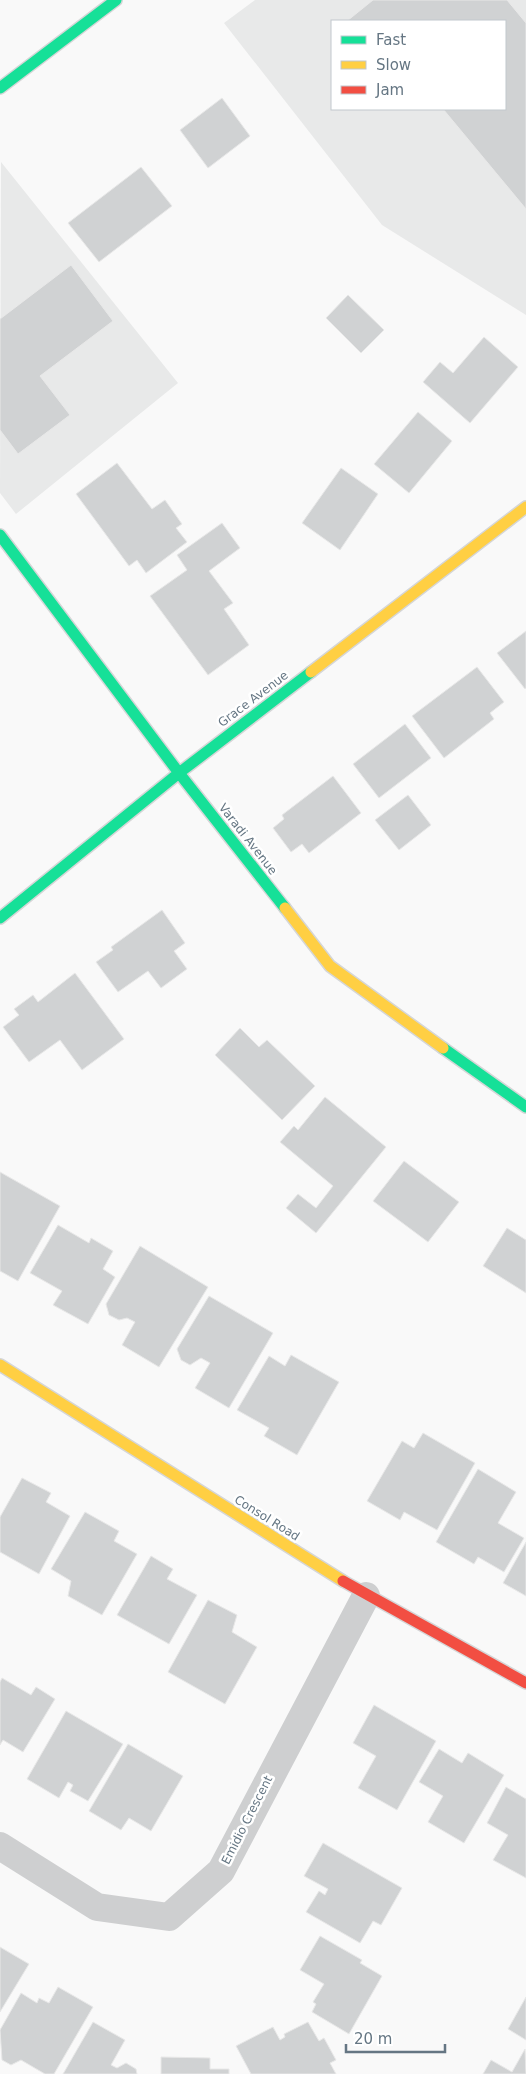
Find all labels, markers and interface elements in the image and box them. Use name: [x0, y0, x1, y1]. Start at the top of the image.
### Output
legend: [331, 20, 506, 110]
text: Fast: [376, 31, 406, 49]
text: Slow: [376, 56, 411, 74]
text: Jam: [375, 81, 404, 99]
street label: Grace Avenue: [215, 668, 291, 730]
street label: Varadi Avenue: [216, 801, 280, 877]
street label: Consol Road: [232, 1492, 302, 1544]
street label: Emidio Crescent: [219, 1773, 276, 1867]
scale bar: [346, 2022, 445, 2054]
text: 20 m: [354, 2030, 392, 2048]

